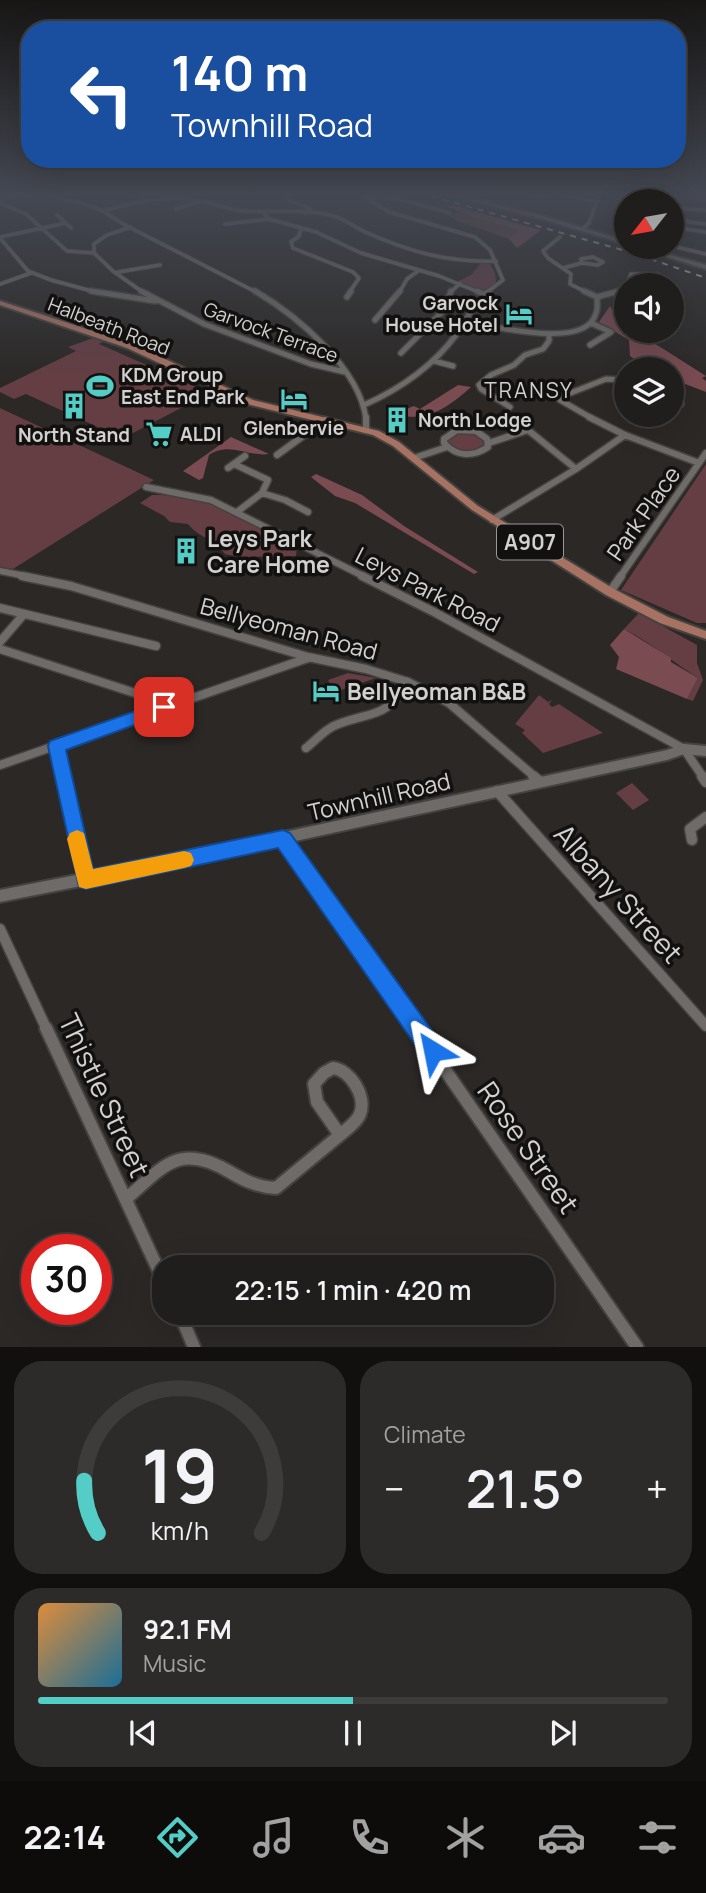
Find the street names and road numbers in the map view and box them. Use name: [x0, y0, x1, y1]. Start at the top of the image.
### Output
street label: Halbeath Road: [44, 291, 174, 361]
street label: Garvock Terrace: [200, 296, 342, 368]
street label: Park Place: [599, 459, 687, 567]
road number: A907: [497, 524, 563, 560]
street label: Leys Park Road: [350, 539, 506, 639]
street label: Bellyeoman Road: [197, 589, 381, 667]
street label: Townhill Road: [305, 764, 453, 828]
street label: Albany Street: [546, 815, 692, 971]
street label: Thistle Street: [50, 1007, 160, 1183]
street label: Rose Street: [470, 1073, 588, 1221]

